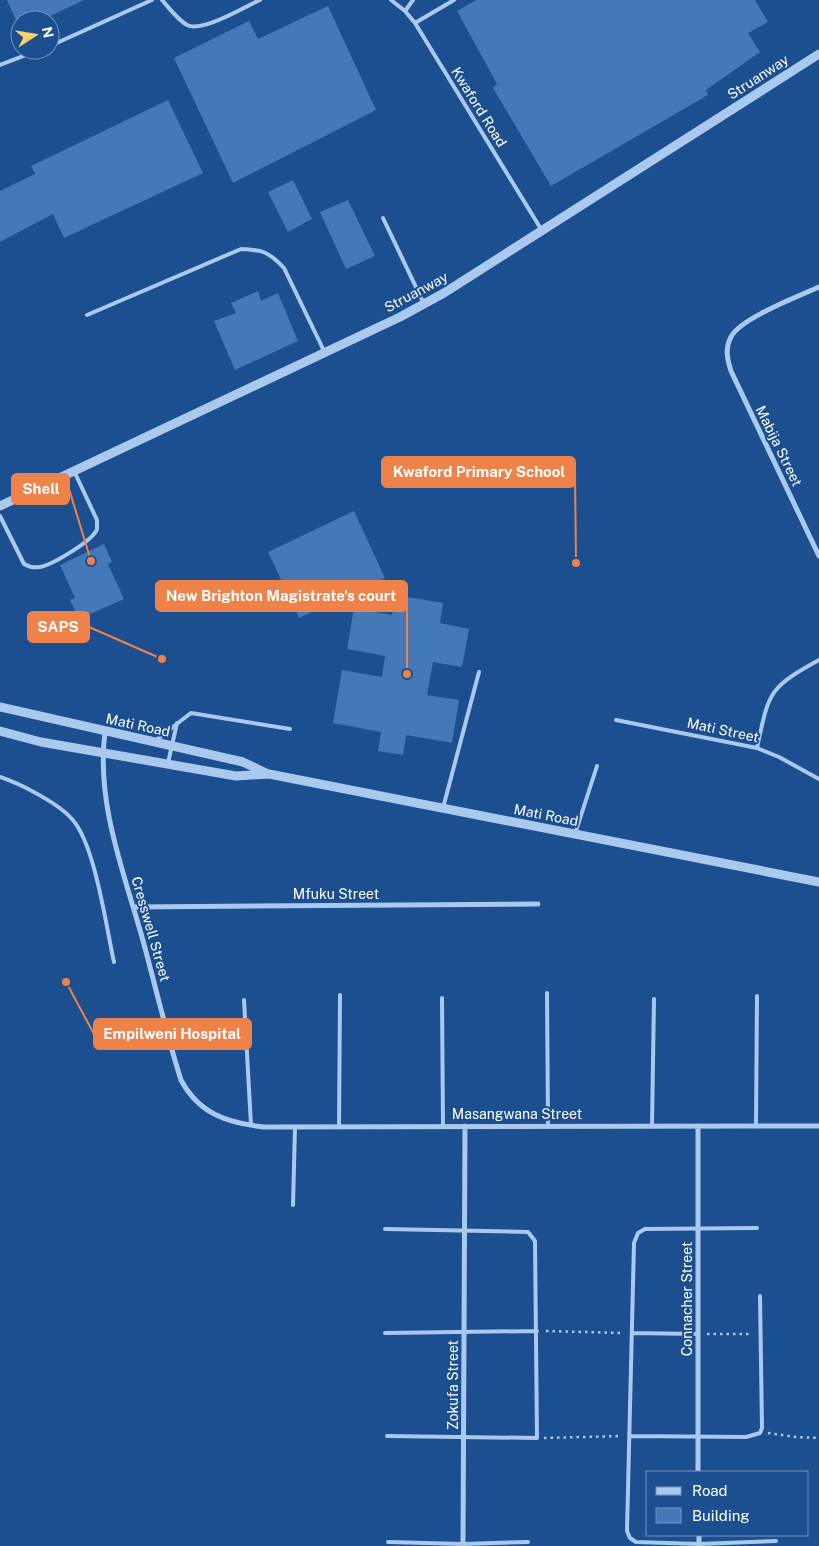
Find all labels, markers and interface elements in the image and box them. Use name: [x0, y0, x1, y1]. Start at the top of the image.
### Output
north arrow: [10, 10, 60, 60]
text: N: [39, 25, 57, 39]
street label: Struanway: [724, 51, 792, 103]
street label: Kwaford Road: [448, 64, 510, 150]
street label: Struanway: [382, 268, 451, 315]
street label: Mabija Street: [753, 403, 805, 489]
callout: Kwaford Primary School: [382, 457, 575, 487]
text: Kwaford Primary School: [393, 463, 565, 480]
callout: Shell: [12, 474, 69, 504]
text: Shell: [22, 480, 60, 497]
callout: New Brighton Magistrate's court: [156, 581, 407, 611]
text: New Brighton Magistrate's court: [166, 587, 396, 604]
callout: SAPS: [28, 612, 89, 642]
text: SAPS: [37, 618, 79, 635]
street label: Mati Road: [104, 710, 172, 740]
street label: Mati Street: [686, 715, 760, 745]
street label: Mati Road: [512, 801, 580, 829]
street label: Cresswell Street: [128, 875, 174, 983]
street label: Mfuku Street: [293, 886, 379, 902]
callout: Empilweni Hospital: [94, 1019, 251, 1049]
text: Empilweni Hospital: [103, 1025, 241, 1042]
street label: Masangwana Street: [452, 1106, 582, 1122]
street label: Connacher Street: [679, 1242, 695, 1356]
street label: Zokufa Street: [445, 1340, 461, 1430]
legend: [646, 1471, 809, 1536]
text: Road: [692, 1482, 728, 1499]
text: Building: [692, 1507, 750, 1524]

